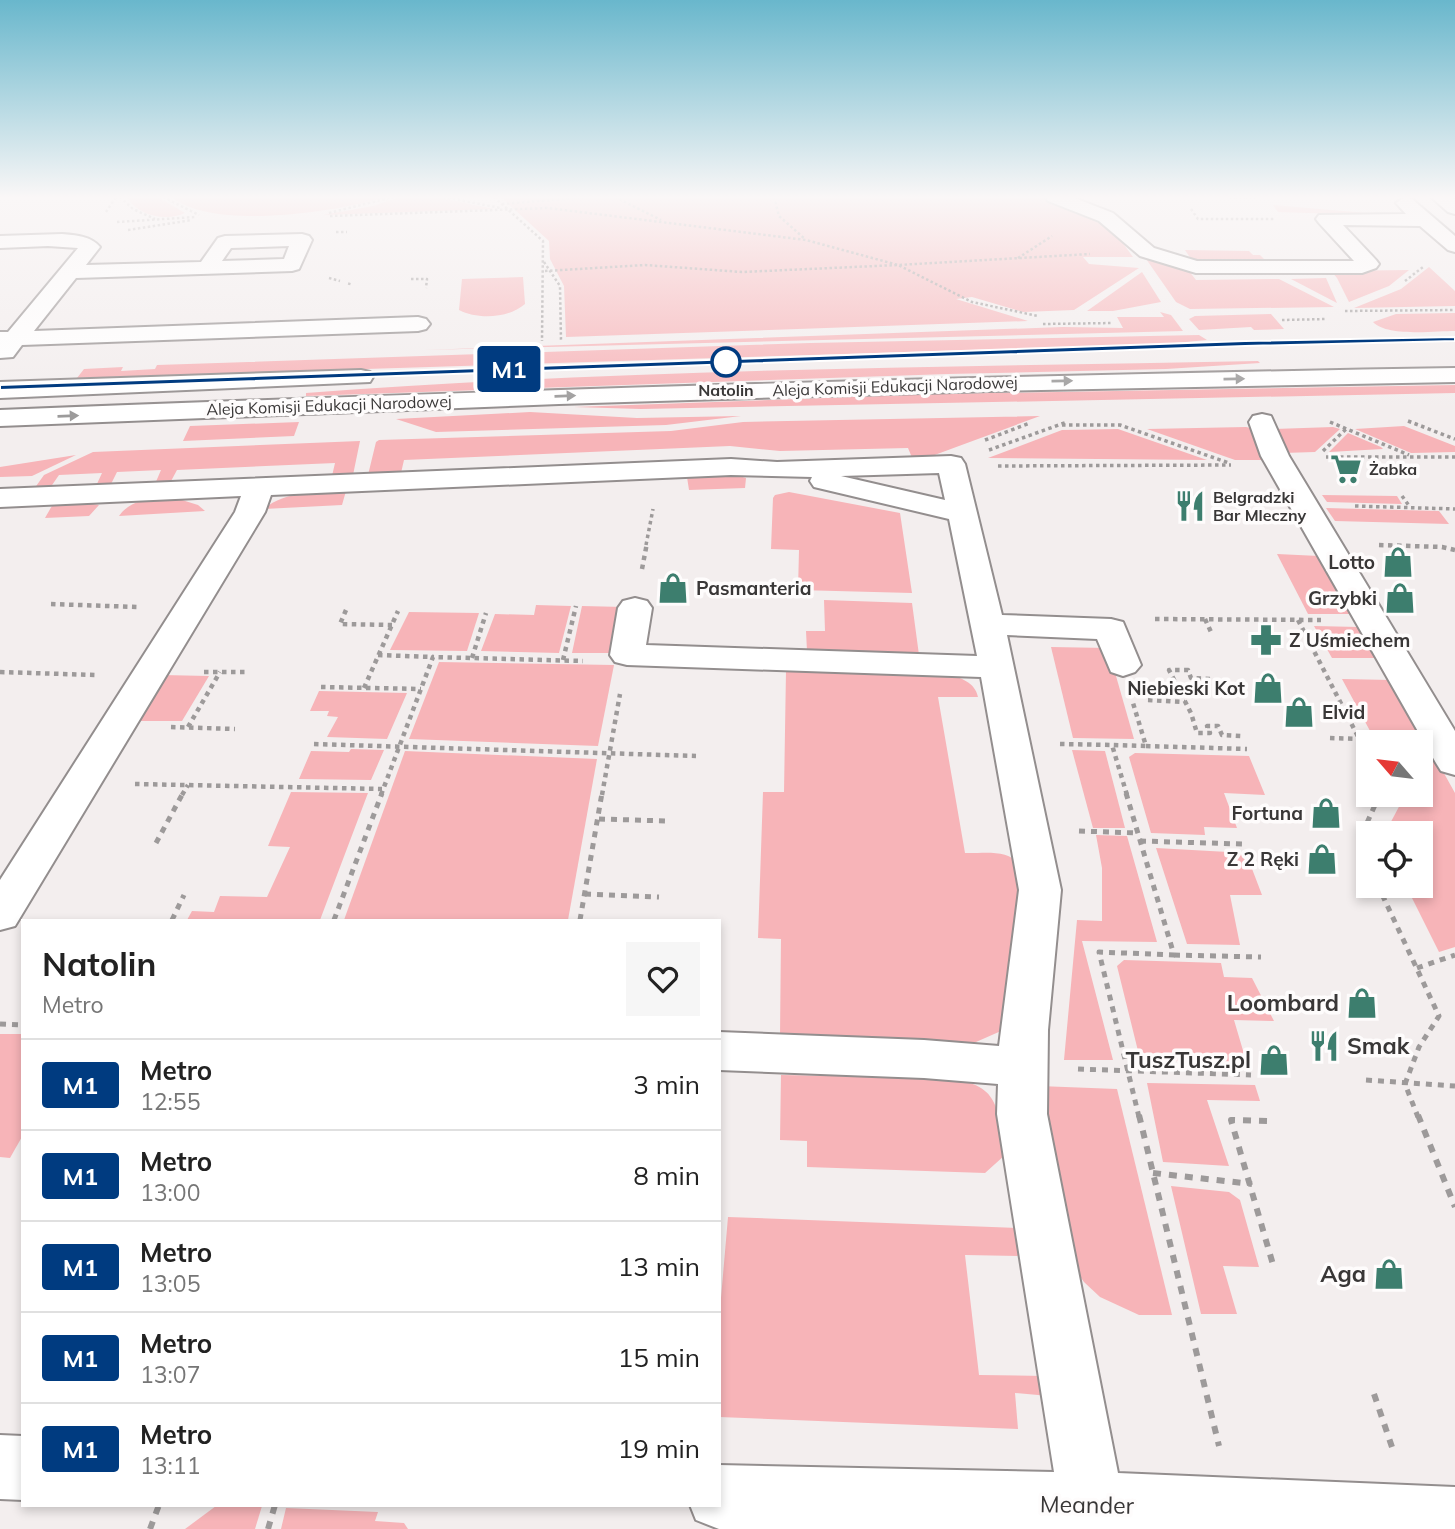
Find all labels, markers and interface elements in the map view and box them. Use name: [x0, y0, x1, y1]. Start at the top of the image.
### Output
line badge: M1: [477, 346, 540, 392]
marker: Natolin: [711, 347, 741, 377]
text: M1: [491, 354, 527, 384]
street label: Aleja Komisji Edukacji Narodowej: [772, 372, 1018, 400]
one-way arrow: [1223, 373, 1245, 384]
one-way arrow: [1051, 376, 1073, 387]
place label: Natolin: [698, 380, 754, 400]
one-way arrow: [554, 390, 576, 401]
street label: Aleja Komisji Edukacji Narodowej: [206, 391, 452, 419]
one-way arrow: [57, 410, 79, 421]
supermarket icon: Żabka: [1329, 452, 1363, 486]
place label: Żabka: [1369, 459, 1417, 479]
place label: Belgradzki Bar Mleczny: [1213, 487, 1307, 525]
restaurant icon: Belgradzki Bar Mleczny: [1173, 489, 1207, 523]
shop icon: Lotto: [1381, 545, 1415, 579]
place label: Lotto: [1328, 550, 1375, 574]
shop icon: Pasmanteria: [656, 571, 690, 605]
place label: Pasmanteria: [696, 576, 812, 600]
shop icon: Grzybki: [1383, 581, 1417, 615]
place label: Grzybki: [1308, 586, 1377, 610]
pharmacy icon: Z Uśmiechem: [1249, 623, 1283, 657]
place label: Z Uśmiechem: [1289, 628, 1410, 652]
shop icon: Niebieski Kot: [1251, 671, 1285, 705]
place label: Niebieski Kot: [1127, 676, 1245, 700]
shop icon: Elvid: [1282, 695, 1316, 729]
place label: Elvid: [1322, 700, 1365, 724]
north arrow: [1356, 730, 1433, 807]
map controls: [1356, 730, 1433, 898]
shop icon: Fortuna: [1309, 796, 1343, 830]
place label: Fortuna: [1231, 801, 1303, 825]
button: locate: [1356, 821, 1433, 898]
shop icon: Z 2 Ręki: [1305, 842, 1339, 876]
place label: Z 2 Ręki: [1227, 847, 1299, 871]
button: heart: [626, 942, 700, 1016]
text: Natolin: [42, 943, 156, 984]
shop icon: Loombard: [1345, 986, 1379, 1020]
place label: Loombard: [1227, 988, 1339, 1017]
text: Metro: [42, 990, 104, 1019]
restaurant icon: Smak: [1307, 1029, 1341, 1063]
place label: Smak: [1347, 1031, 1411, 1060]
shop icon: TuszTusz.pl: [1257, 1043, 1291, 1077]
place label: TuszTusz.pl: [1126, 1045, 1251, 1074]
text: Metro: [140, 1054, 212, 1087]
text: 3 min: [633, 1068, 700, 1101]
text: M1: [63, 1070, 98, 1100]
text: 12:55: [140, 1087, 200, 1116]
text: Metro: [140, 1145, 212, 1178]
text: 8 min: [633, 1159, 700, 1192]
text: M1: [63, 1161, 98, 1191]
text: 13:00: [140, 1178, 200, 1207]
text: Metro: [140, 1236, 212, 1269]
text: 13 min: [618, 1250, 700, 1283]
text: M1: [63, 1252, 98, 1282]
shop icon: Aga: [1372, 1257, 1406, 1291]
place label: Aga: [1320, 1259, 1366, 1288]
text: 13:05: [140, 1269, 200, 1298]
text: Metro: [140, 1327, 212, 1360]
text: 15 min: [618, 1341, 700, 1374]
text: M1: [63, 1343, 98, 1373]
text: 13:07: [140, 1360, 200, 1389]
text: Metro: [140, 1418, 212, 1451]
text: 19 min: [618, 1432, 700, 1465]
text: M1: [63, 1434, 98, 1464]
text: 13:11: [140, 1451, 200, 1480]
street label: Meander: [1040, 1489, 1135, 1520]

